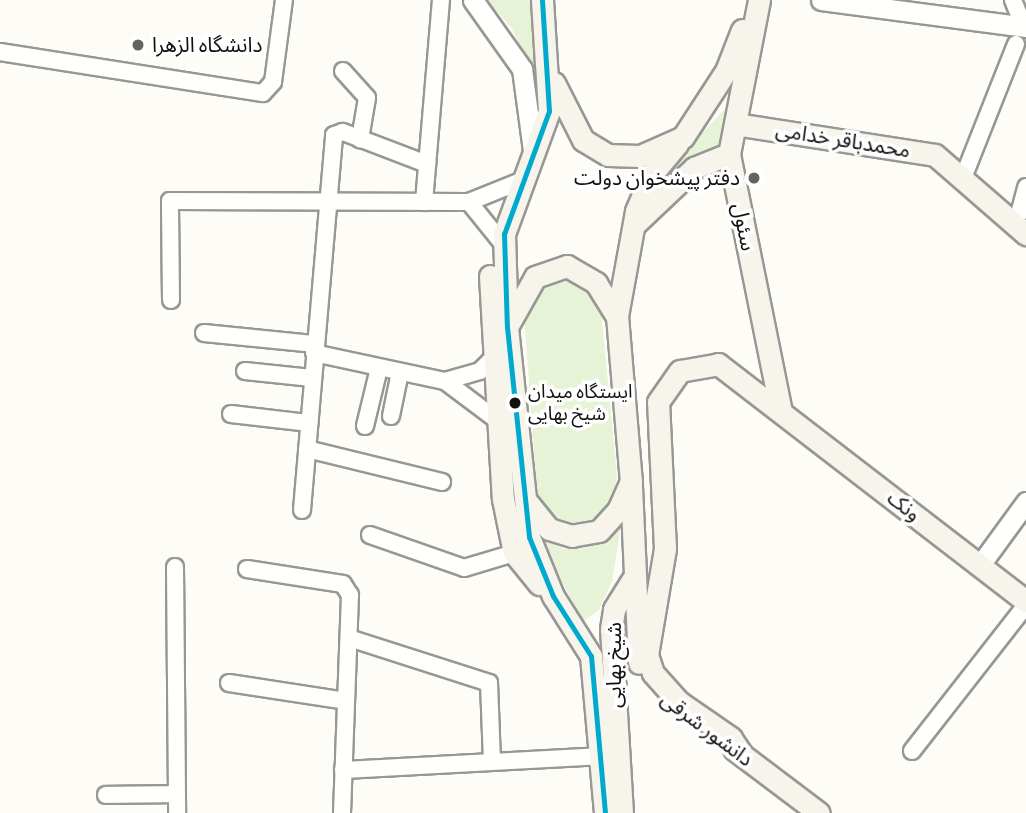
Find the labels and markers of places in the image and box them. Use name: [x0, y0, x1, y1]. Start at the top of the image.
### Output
place label: دانشگاه الزهرا: [152, 32, 263, 58]
marker: دانشگاه الزهرا: [130, 37, 146, 53]
place label: دفتر پیشخوان دولت: [574, 165, 740, 191]
marker: دفتر پیشخوان دولت: [746, 170, 762, 186]
place label: ایستگاه میدان شیخ بهایی: [528, 381, 633, 425]
marker: ایستگاه میدان شیخ بهایی: [508, 396, 522, 410]

